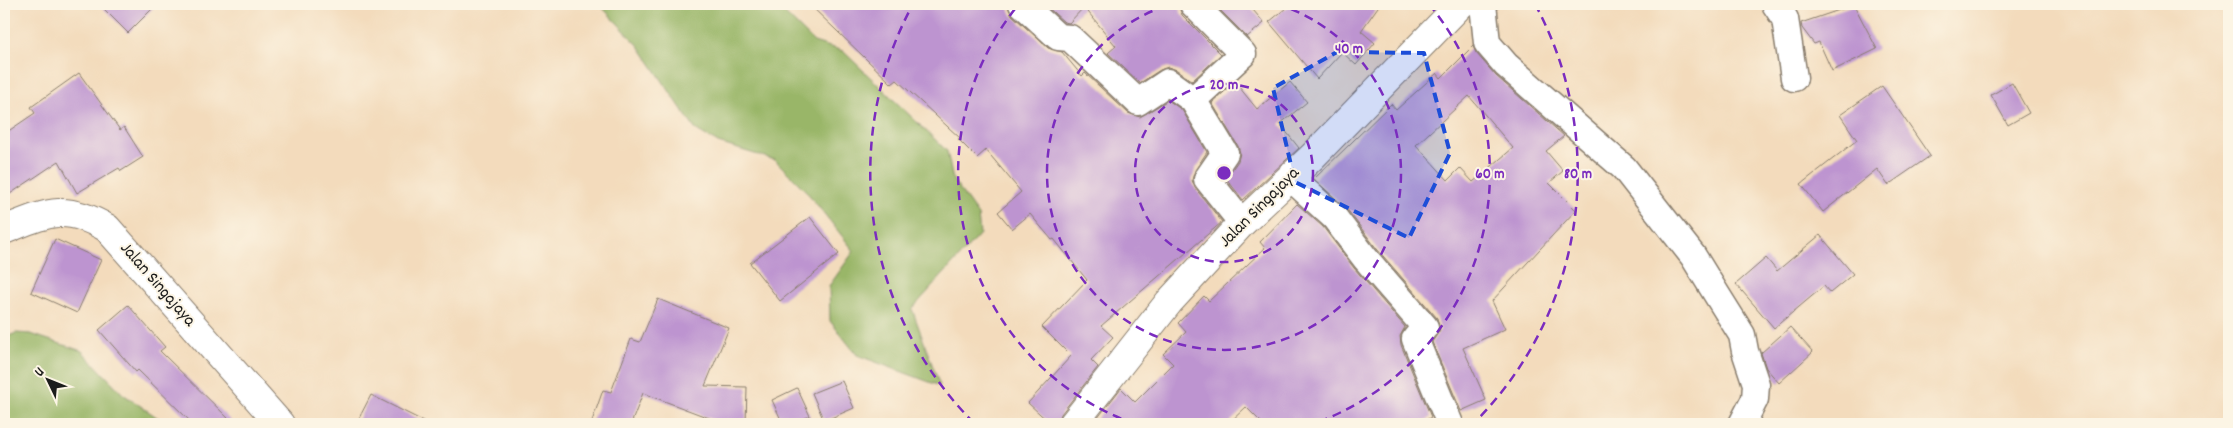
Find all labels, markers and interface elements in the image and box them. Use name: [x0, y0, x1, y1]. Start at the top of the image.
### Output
text: 40 m: [1335, 39, 1363, 61]
text: 20 m: [1210, 75, 1238, 97]
street label: Jalan Singajaya: [1214, 162, 1306, 254]
centre of rings: [1215, 164, 1233, 182]
text: 60 m: [1475, 164, 1505, 186]
text: 80 m: [1564, 164, 1592, 186]
street label: Jalan Singajaya: [113, 237, 201, 333]
north arrow: [22, 356, 72, 406]
text: U: [30, 363, 50, 382]

